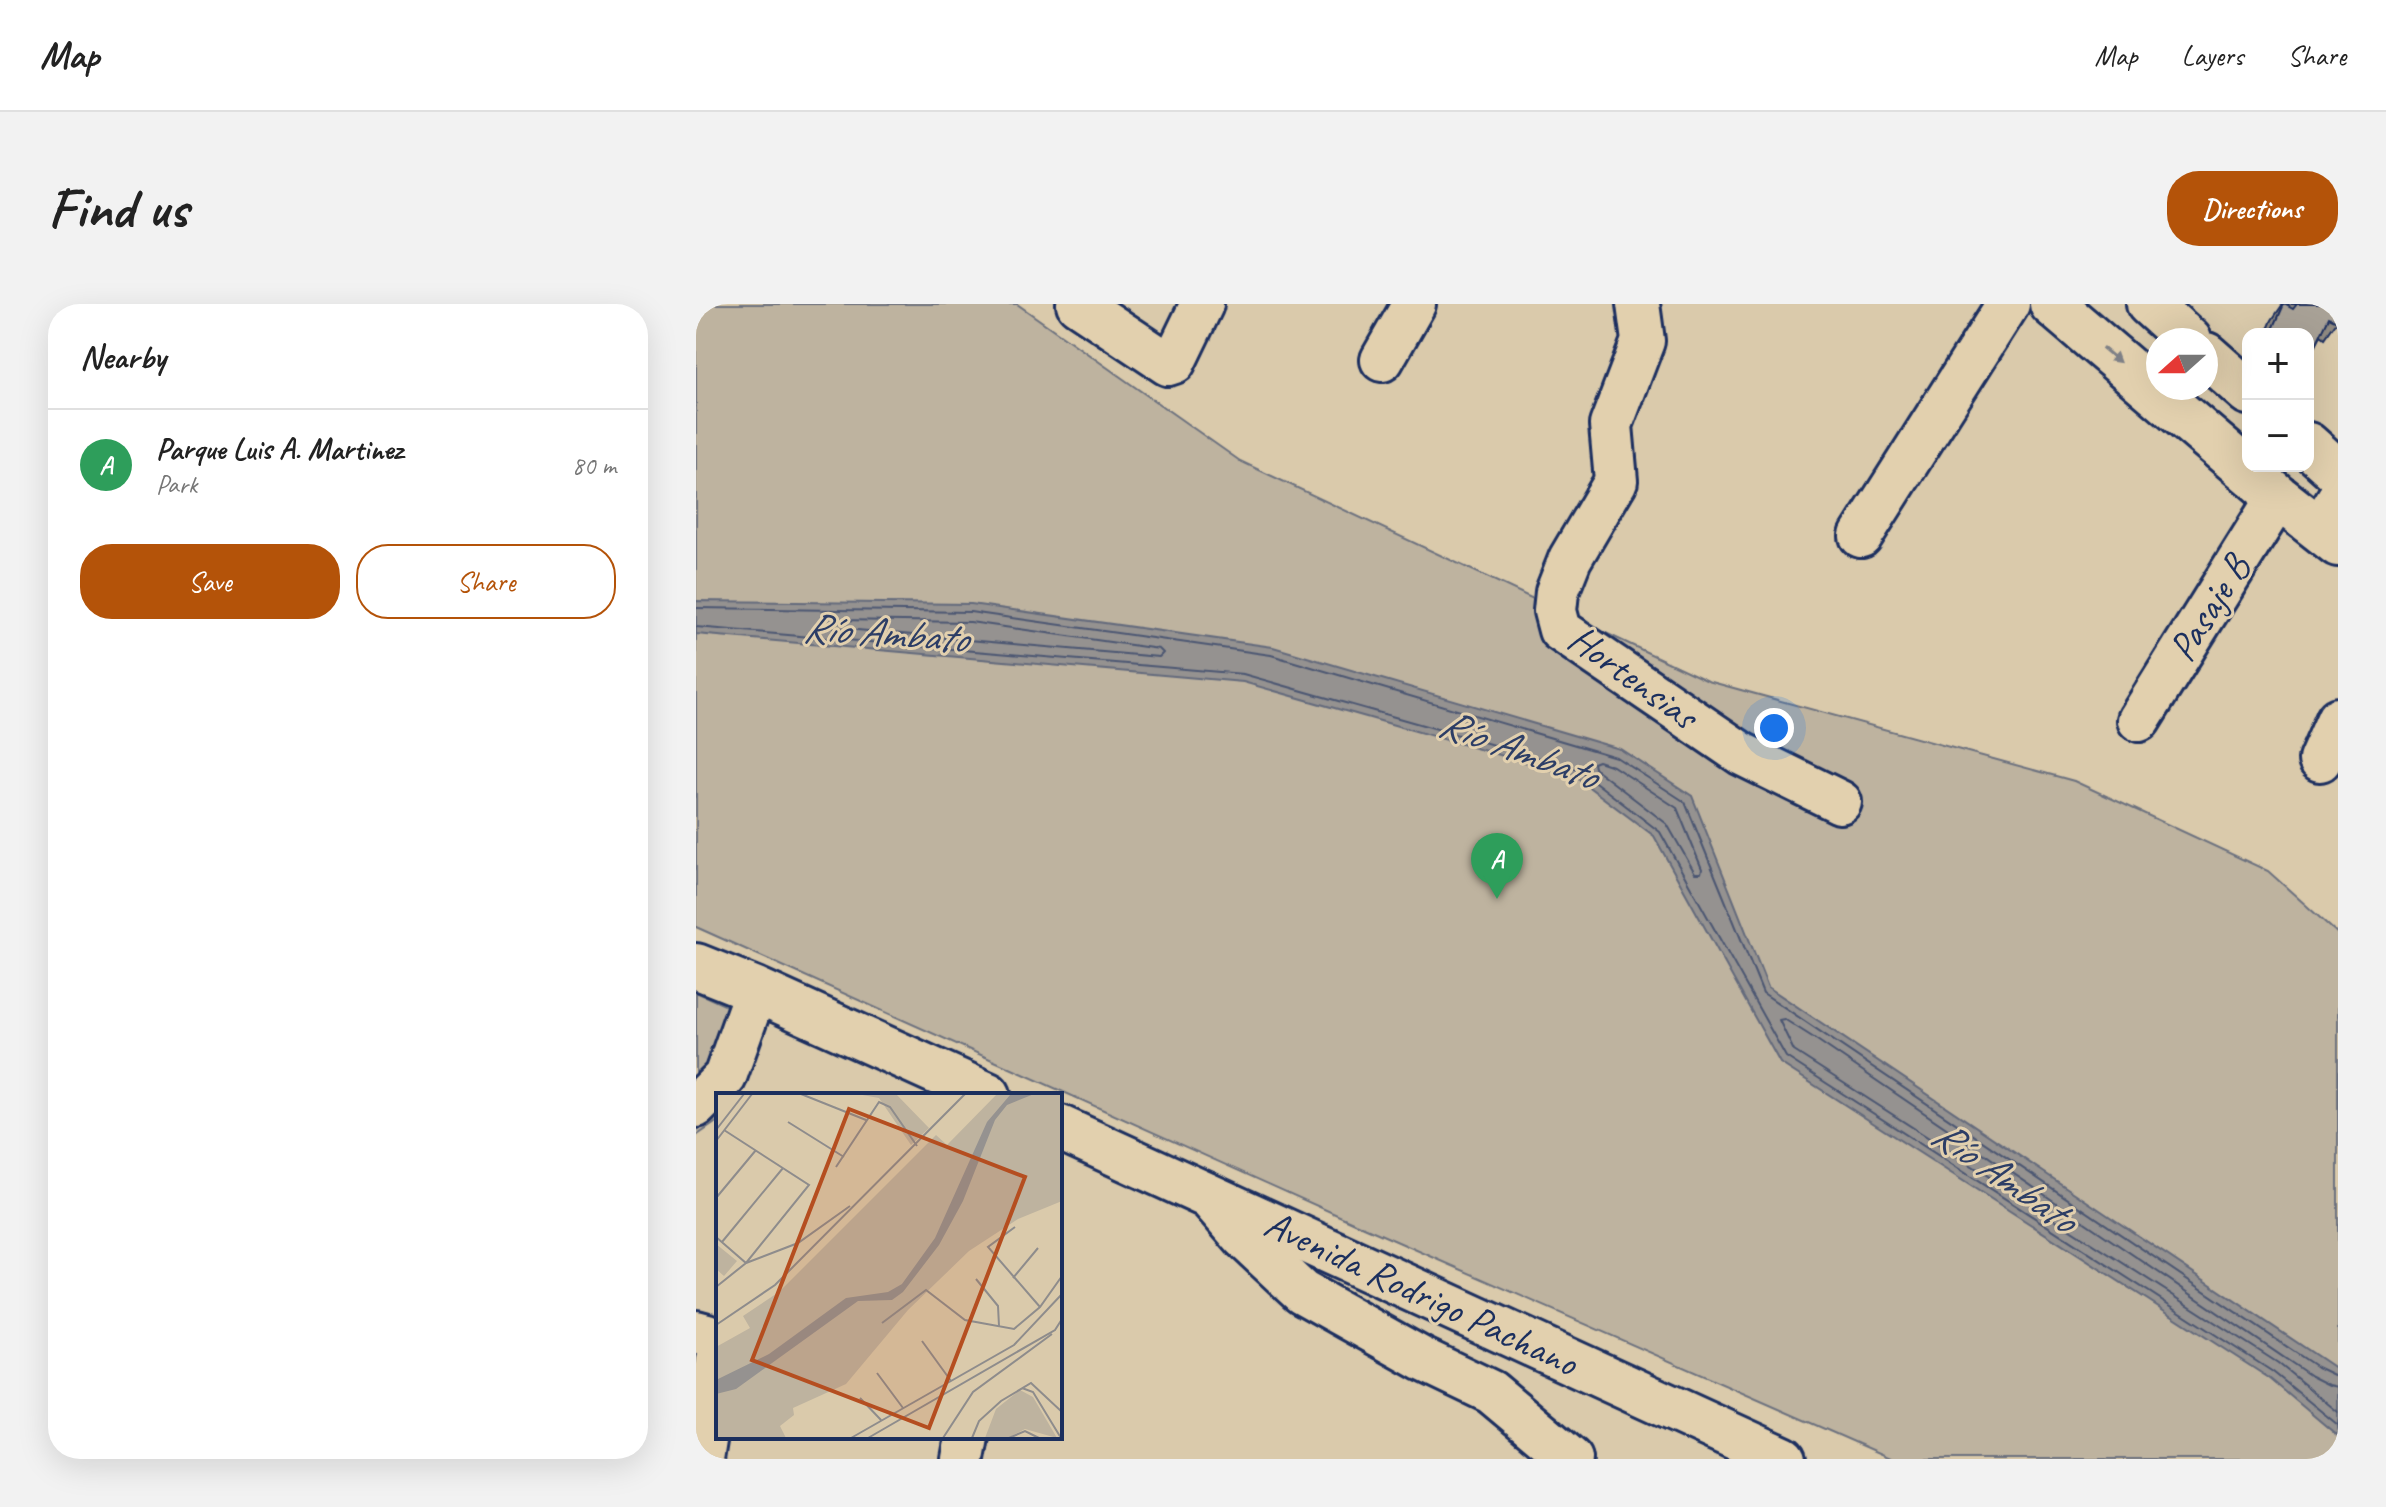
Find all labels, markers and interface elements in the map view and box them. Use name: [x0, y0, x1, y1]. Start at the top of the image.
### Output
text: Map: [40, 32, 99, 79]
text: Map: [2095, 38, 2138, 73]
text: Layers: [2182, 38, 2243, 73]
text: Share: [2287, 38, 2346, 73]
button: Directions: [2167, 171, 2338, 246]
text: Find us: [48, 173, 188, 244]
north arrow: [2146, 328, 2218, 400]
map controls: [2242, 328, 2314, 472]
button: +: [2242, 328, 2314, 400]
text: Nearby: [80, 335, 166, 378]
one-way arrow: [2102, 345, 2121, 363]
button: −: [2242, 400, 2314, 472]
text: Parque Luis A. Martinez: [156, 430, 403, 468]
text: A: [99, 449, 113, 482]
text: 80 m: [572, 449, 616, 482]
text: Park: [156, 468, 197, 501]
button: Save: [80, 544, 340, 619]
button: Share: [356, 544, 616, 619]
street label: Pasaje B: [2157, 544, 2262, 670]
water label: Río Ambato: [801, 601, 974, 666]
street label: Hortensias: [1559, 613, 1710, 743]
water label: Río Ambato: [1432, 696, 1609, 804]
your location: [1754, 708, 1794, 748]
pin: A: [1471, 833, 1523, 899]
inset map: [716, 1093, 1062, 1439]
water label: Río Ambato: [1922, 1107, 2091, 1248]
street label: Avenida Rodrigo Pachano: [1257, 1199, 1587, 1388]

